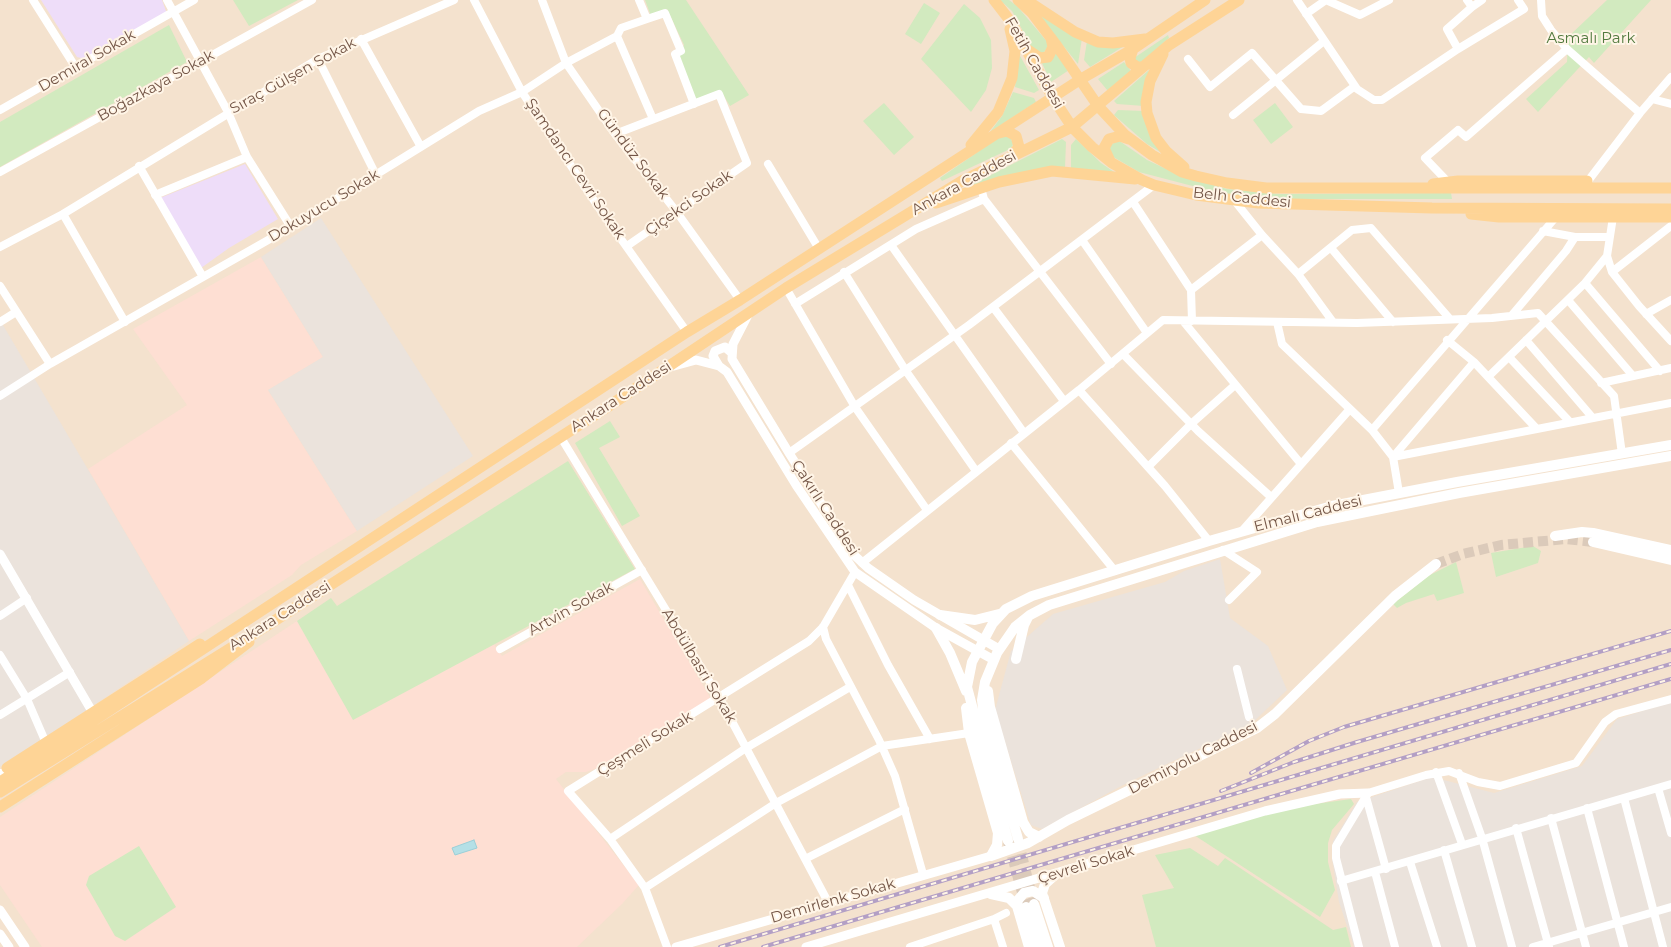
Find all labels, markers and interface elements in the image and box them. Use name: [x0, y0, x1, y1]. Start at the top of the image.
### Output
street label: Fetih Caddesi: [1001, 14, 1067, 112]
street label: Demiral Sokak: [35, 26, 139, 96]
park label: Asmalı Park: [1546, 30, 1636, 48]
street label: Sıraç Gülşen Sokak: [227, 34, 359, 118]
street label: Boğazkaya Sokak: [94, 46, 218, 126]
street label: Şamdancı Cevri Sokak: [521, 95, 629, 243]
street label: Gündüz Sokak: [593, 105, 673, 203]
street label: Ankara Caddesi: [909, 147, 1019, 219]
street label: Dokuyucu Sokak: [265, 166, 383, 246]
street label: Çiçekci Sokak: [642, 166, 736, 240]
street label: Belh Caddesi: [1192, 184, 1292, 212]
street label: Ankara Caddesi: [567, 358, 675, 436]
street label: Çakırlı Caddesi: [787, 457, 863, 559]
street label: Elmalı Caddesi: [1252, 492, 1364, 536]
street label: Ankara Caddesi: [226, 577, 334, 655]
street label: Artvin Sokak: [525, 578, 617, 640]
street label: Abdülbasri Sokak: [658, 605, 740, 727]
street label: Çeşmeli Sokak: [594, 708, 696, 780]
street label: Demiryolu Caddesi: [1125, 718, 1261, 798]
street label: Çevreli Sokak: [1036, 842, 1136, 888]
street label: Demirlenk Sokak: [769, 875, 897, 927]

